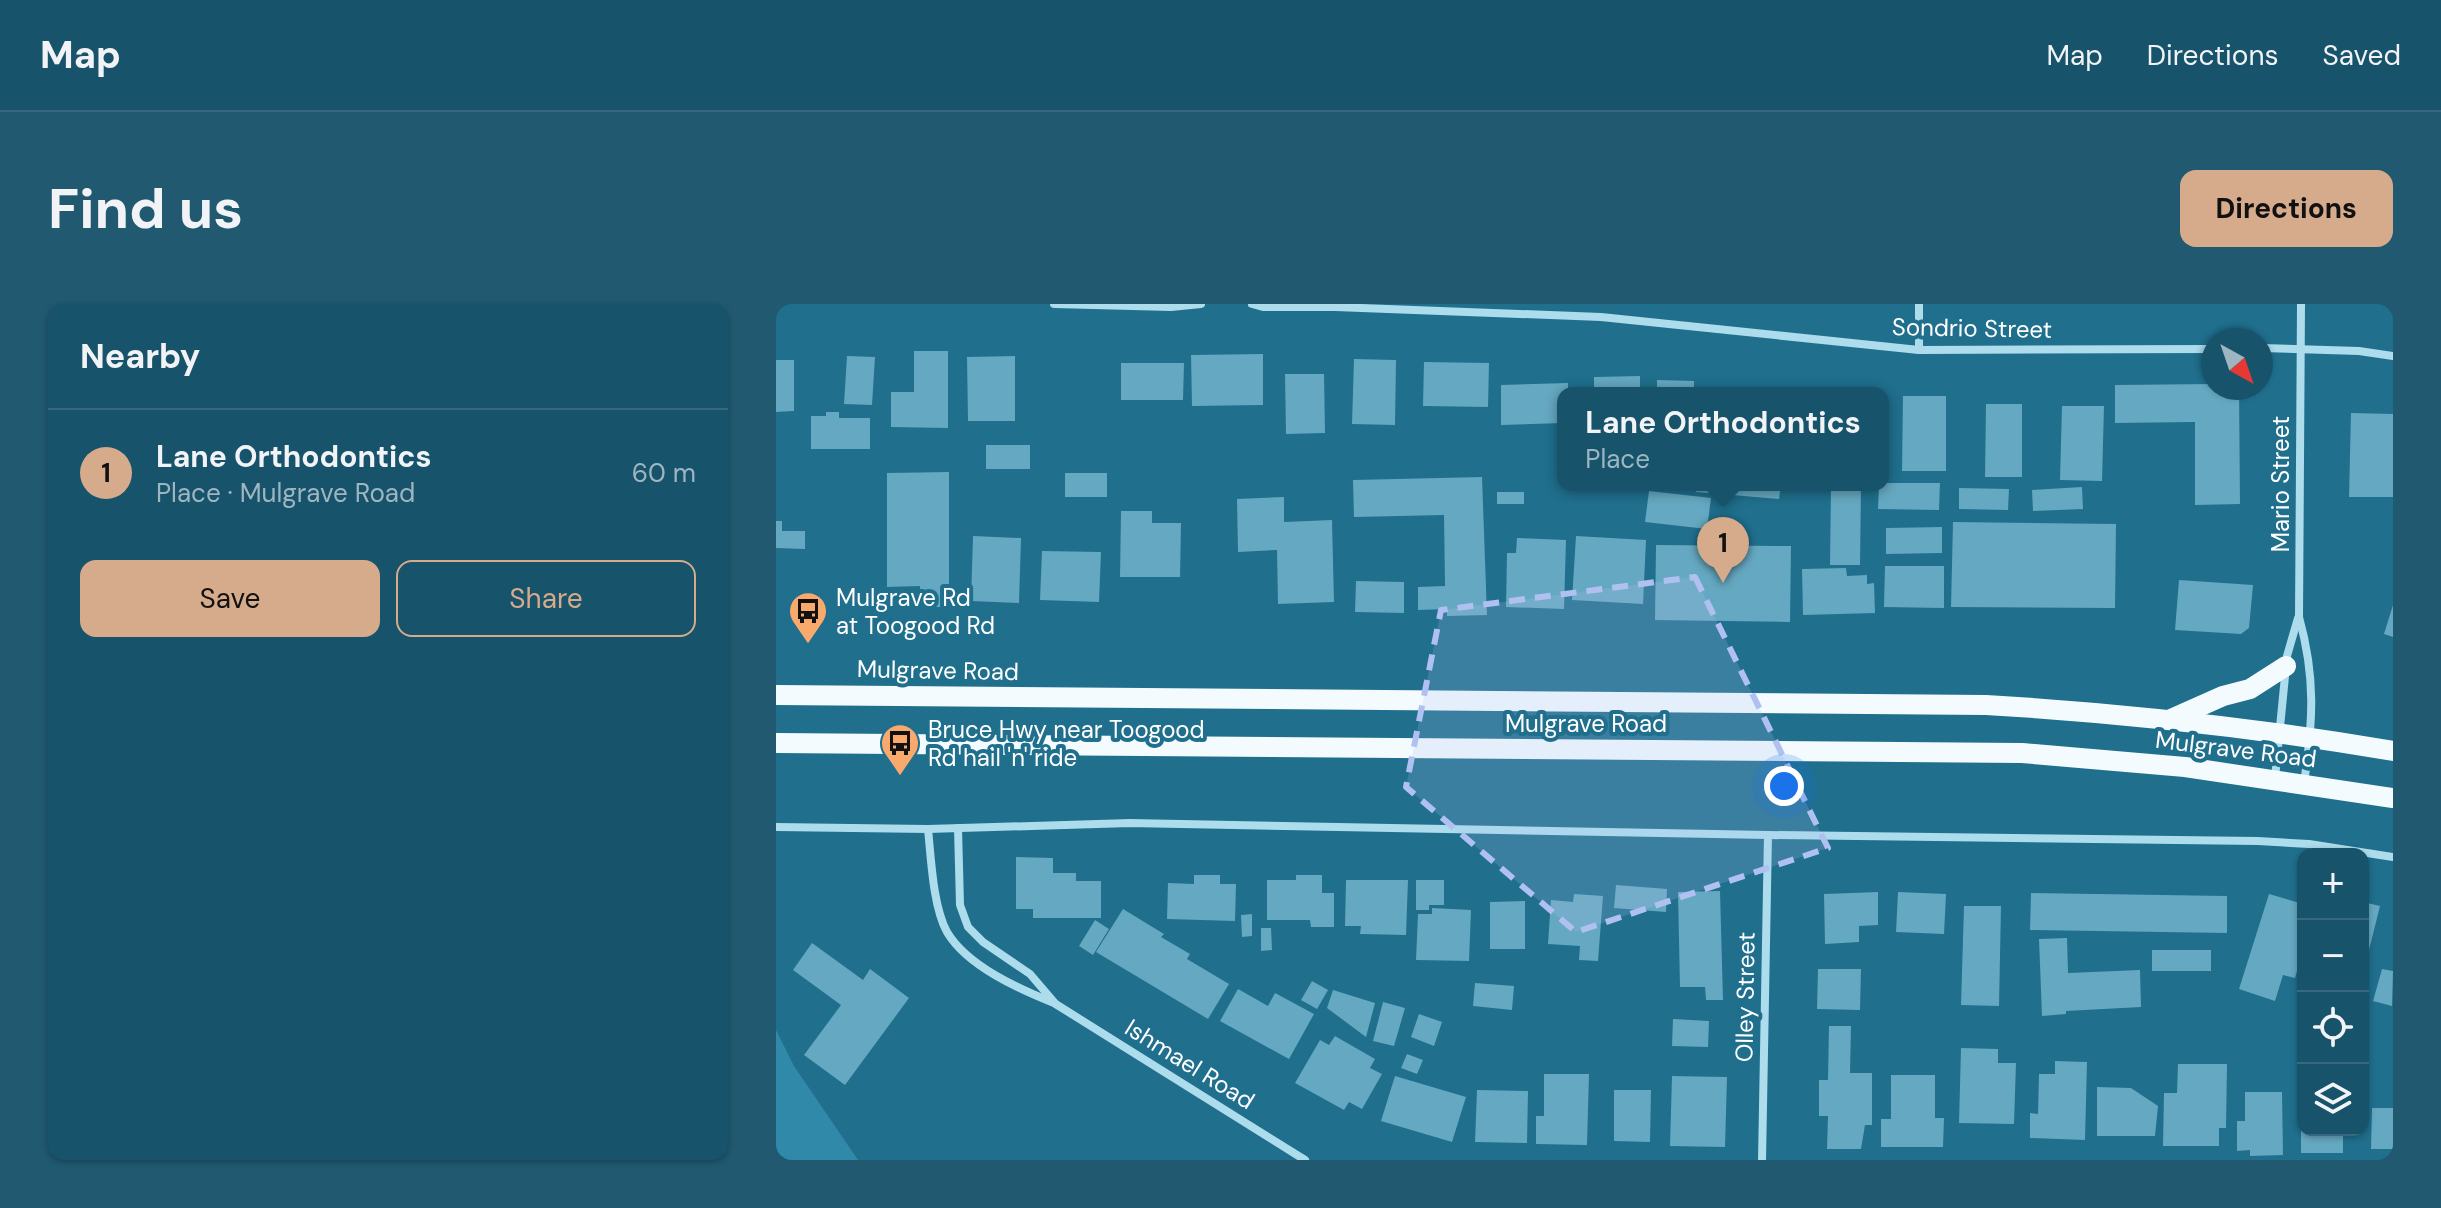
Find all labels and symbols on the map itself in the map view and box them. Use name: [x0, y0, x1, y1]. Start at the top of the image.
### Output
street label: Sondrio Street: [1892, 311, 2052, 345]
north arrow: [2201, 328, 2273, 400]
street label: Mario Street: [2265, 416, 2296, 552]
pin: 1: [1697, 517, 1749, 583]
place label: Mulgrave Rd at Toogood Rd: [836, 582, 995, 641]
bus stop icon: Mulgrave Rd at Toogood Rd: [787, 590, 829, 645]
street label: Mulgrave Road: [857, 653, 1019, 687]
street label: Mulgrave Road: [1505, 708, 1667, 739]
place label: Bruce Hwy near Toogood Rd hail 'n' ride: [928, 714, 1205, 773]
bus stop icon: Bruce Hwy near Toogood Rd hail 'n' ride: [879, 722, 921, 777]
street label: Mulgrave Road: [2154, 724, 2318, 774]
your location: [1764, 766, 1804, 806]
street label: Olley Street: [1728, 932, 1762, 1062]
street label: Ishmael Road: [1119, 1012, 1261, 1116]

